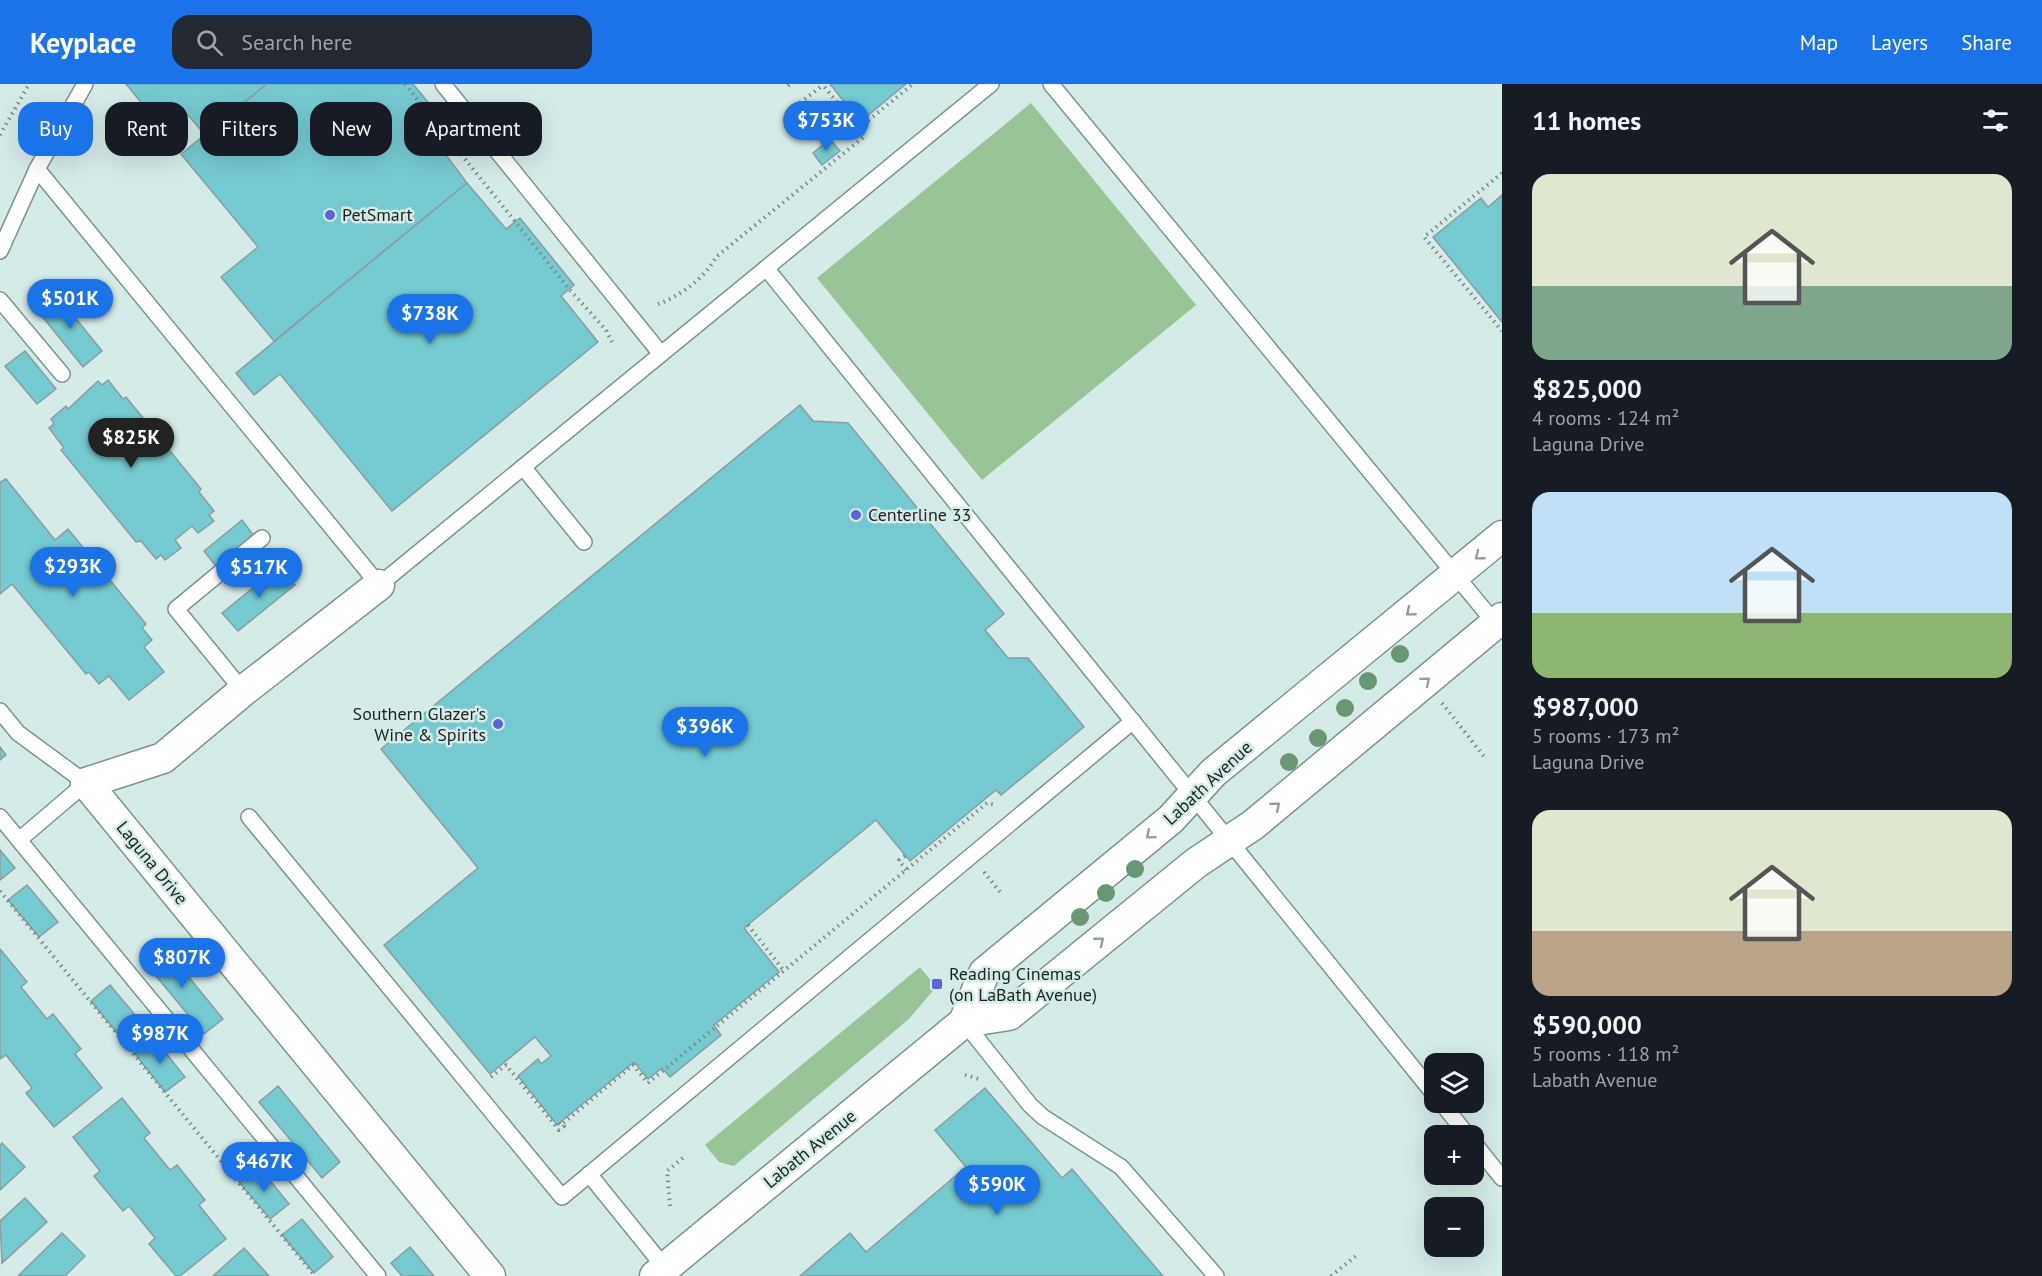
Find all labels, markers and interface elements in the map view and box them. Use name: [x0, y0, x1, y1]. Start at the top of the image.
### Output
search box: [172, 15, 592, 69]
text: Keyplace: [30, 24, 136, 61]
icon: search: [193, 26, 226, 59]
text: Search here: [241, 28, 352, 56]
text: Map: [1800, 29, 1838, 56]
text: Layers: [1871, 29, 1928, 56]
text: Share: [1961, 29, 2012, 56]
pin: $753K: [784, 101, 868, 152]
chip: Buy: [18, 102, 93, 156]
chip: Rent: [105, 102, 188, 156]
chip: Filters: [200, 102, 298, 156]
chip: New: [310, 102, 392, 156]
chip: Apartment: [404, 102, 542, 156]
text: 11 homes: [1532, 104, 1641, 137]
icon: filters: [1979, 104, 2012, 137]
text: $753K: [797, 107, 855, 133]
place label: PetSmart: [342, 203, 413, 226]
marker: PetSmart: [323, 208, 337, 222]
icon: home: [1718, 213, 1826, 321]
pin: $501K: [28, 279, 112, 330]
text: $501K: [41, 285, 99, 311]
pin: $738K: [388, 294, 472, 345]
text: $738K: [401, 300, 459, 326]
text: $825,000: [1532, 372, 1642, 405]
text: 4 rooms · 124 m²: [1532, 405, 1679, 431]
pin: $825K: [89, 418, 173, 469]
text: $825K: [102, 424, 160, 450]
text: Laguna Drive: [1532, 431, 1644, 457]
place label: Centerline 33: [868, 503, 971, 526]
marker: Centerline 33: [849, 508, 863, 522]
icon: home: [1718, 531, 1826, 639]
pin: $293K: [31, 547, 115, 598]
pin: $517K: [217, 548, 301, 599]
one-way arrow: [1474, 548, 1485, 559]
text: $293K: [44, 553, 102, 579]
text: $517K: [230, 554, 288, 580]
one-way arrow: [1406, 605, 1417, 616]
one-way arrow: [1419, 677, 1430, 688]
text: $987,000: [1532, 690, 1639, 723]
place label: Southern Glazer's Wine & Spirits: [353, 702, 486, 746]
pin: $396K: [663, 707, 747, 758]
text: $396K: [676, 713, 734, 739]
marker: Southern Glazer's Wine & Spirits: [491, 717, 505, 731]
text: 5 rooms · 173 m²: [1532, 723, 1679, 749]
street label: Labath Avenue: [1159, 736, 1257, 830]
text: Laguna Drive: [1532, 749, 1644, 775]
one-way arrow: [1269, 802, 1280, 813]
street label: Laguna Drive: [112, 816, 193, 909]
one-way arrow: [1146, 828, 1157, 839]
icon: home: [1718, 849, 1826, 957]
one-way arrow: [1094, 937, 1105, 948]
pin: $807K: [140, 938, 224, 989]
text: $807K: [153, 944, 211, 970]
place label: Reading Cinemas (on LaBath Avenue): [949, 962, 1097, 1006]
marker: Reading Cinemas (on LaBath Avenue): [930, 977, 944, 991]
text: $590,000: [1532, 1008, 1642, 1041]
pin: $987K: [118, 1014, 202, 1065]
text: $987K: [131, 1020, 189, 1046]
text: 5 rooms · 118 m²: [1532, 1041, 1679, 1067]
map controls: [1424, 1053, 1484, 1257]
button: layers: [1424, 1053, 1484, 1113]
text: Labath Avenue: [1532, 1067, 1657, 1093]
street label: Labath Avenue: [759, 1104, 861, 1193]
button: +: [1424, 1125, 1484, 1185]
pin: $467K: [222, 1142, 306, 1193]
text: $467K: [235, 1148, 293, 1174]
pin: $590K: [955, 1165, 1039, 1216]
text: $590K: [968, 1171, 1026, 1197]
button: −: [1424, 1197, 1484, 1257]

